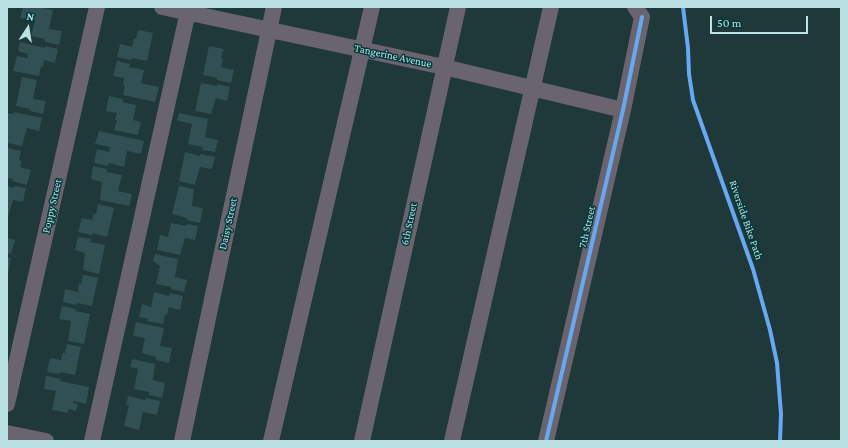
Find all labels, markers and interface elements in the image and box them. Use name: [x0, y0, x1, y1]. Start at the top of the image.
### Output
north arrow: [8, 8, 48, 48]
scale bar: [712, 8, 810, 34]
text: N: [26, 10, 35, 23]
text: 50 m: [717, 16, 741, 30]
street label: Tangerine Avenue: [353, 41, 433, 71]
street label: Poppy Street: [39, 178, 65, 234]
street label: Riverside Bike Path: [726, 178, 766, 262]
street label: Daisy Street: [216, 197, 240, 251]
street label: 6th Street: [398, 202, 420, 246]
street label: 7th Street: [576, 205, 598, 249]

